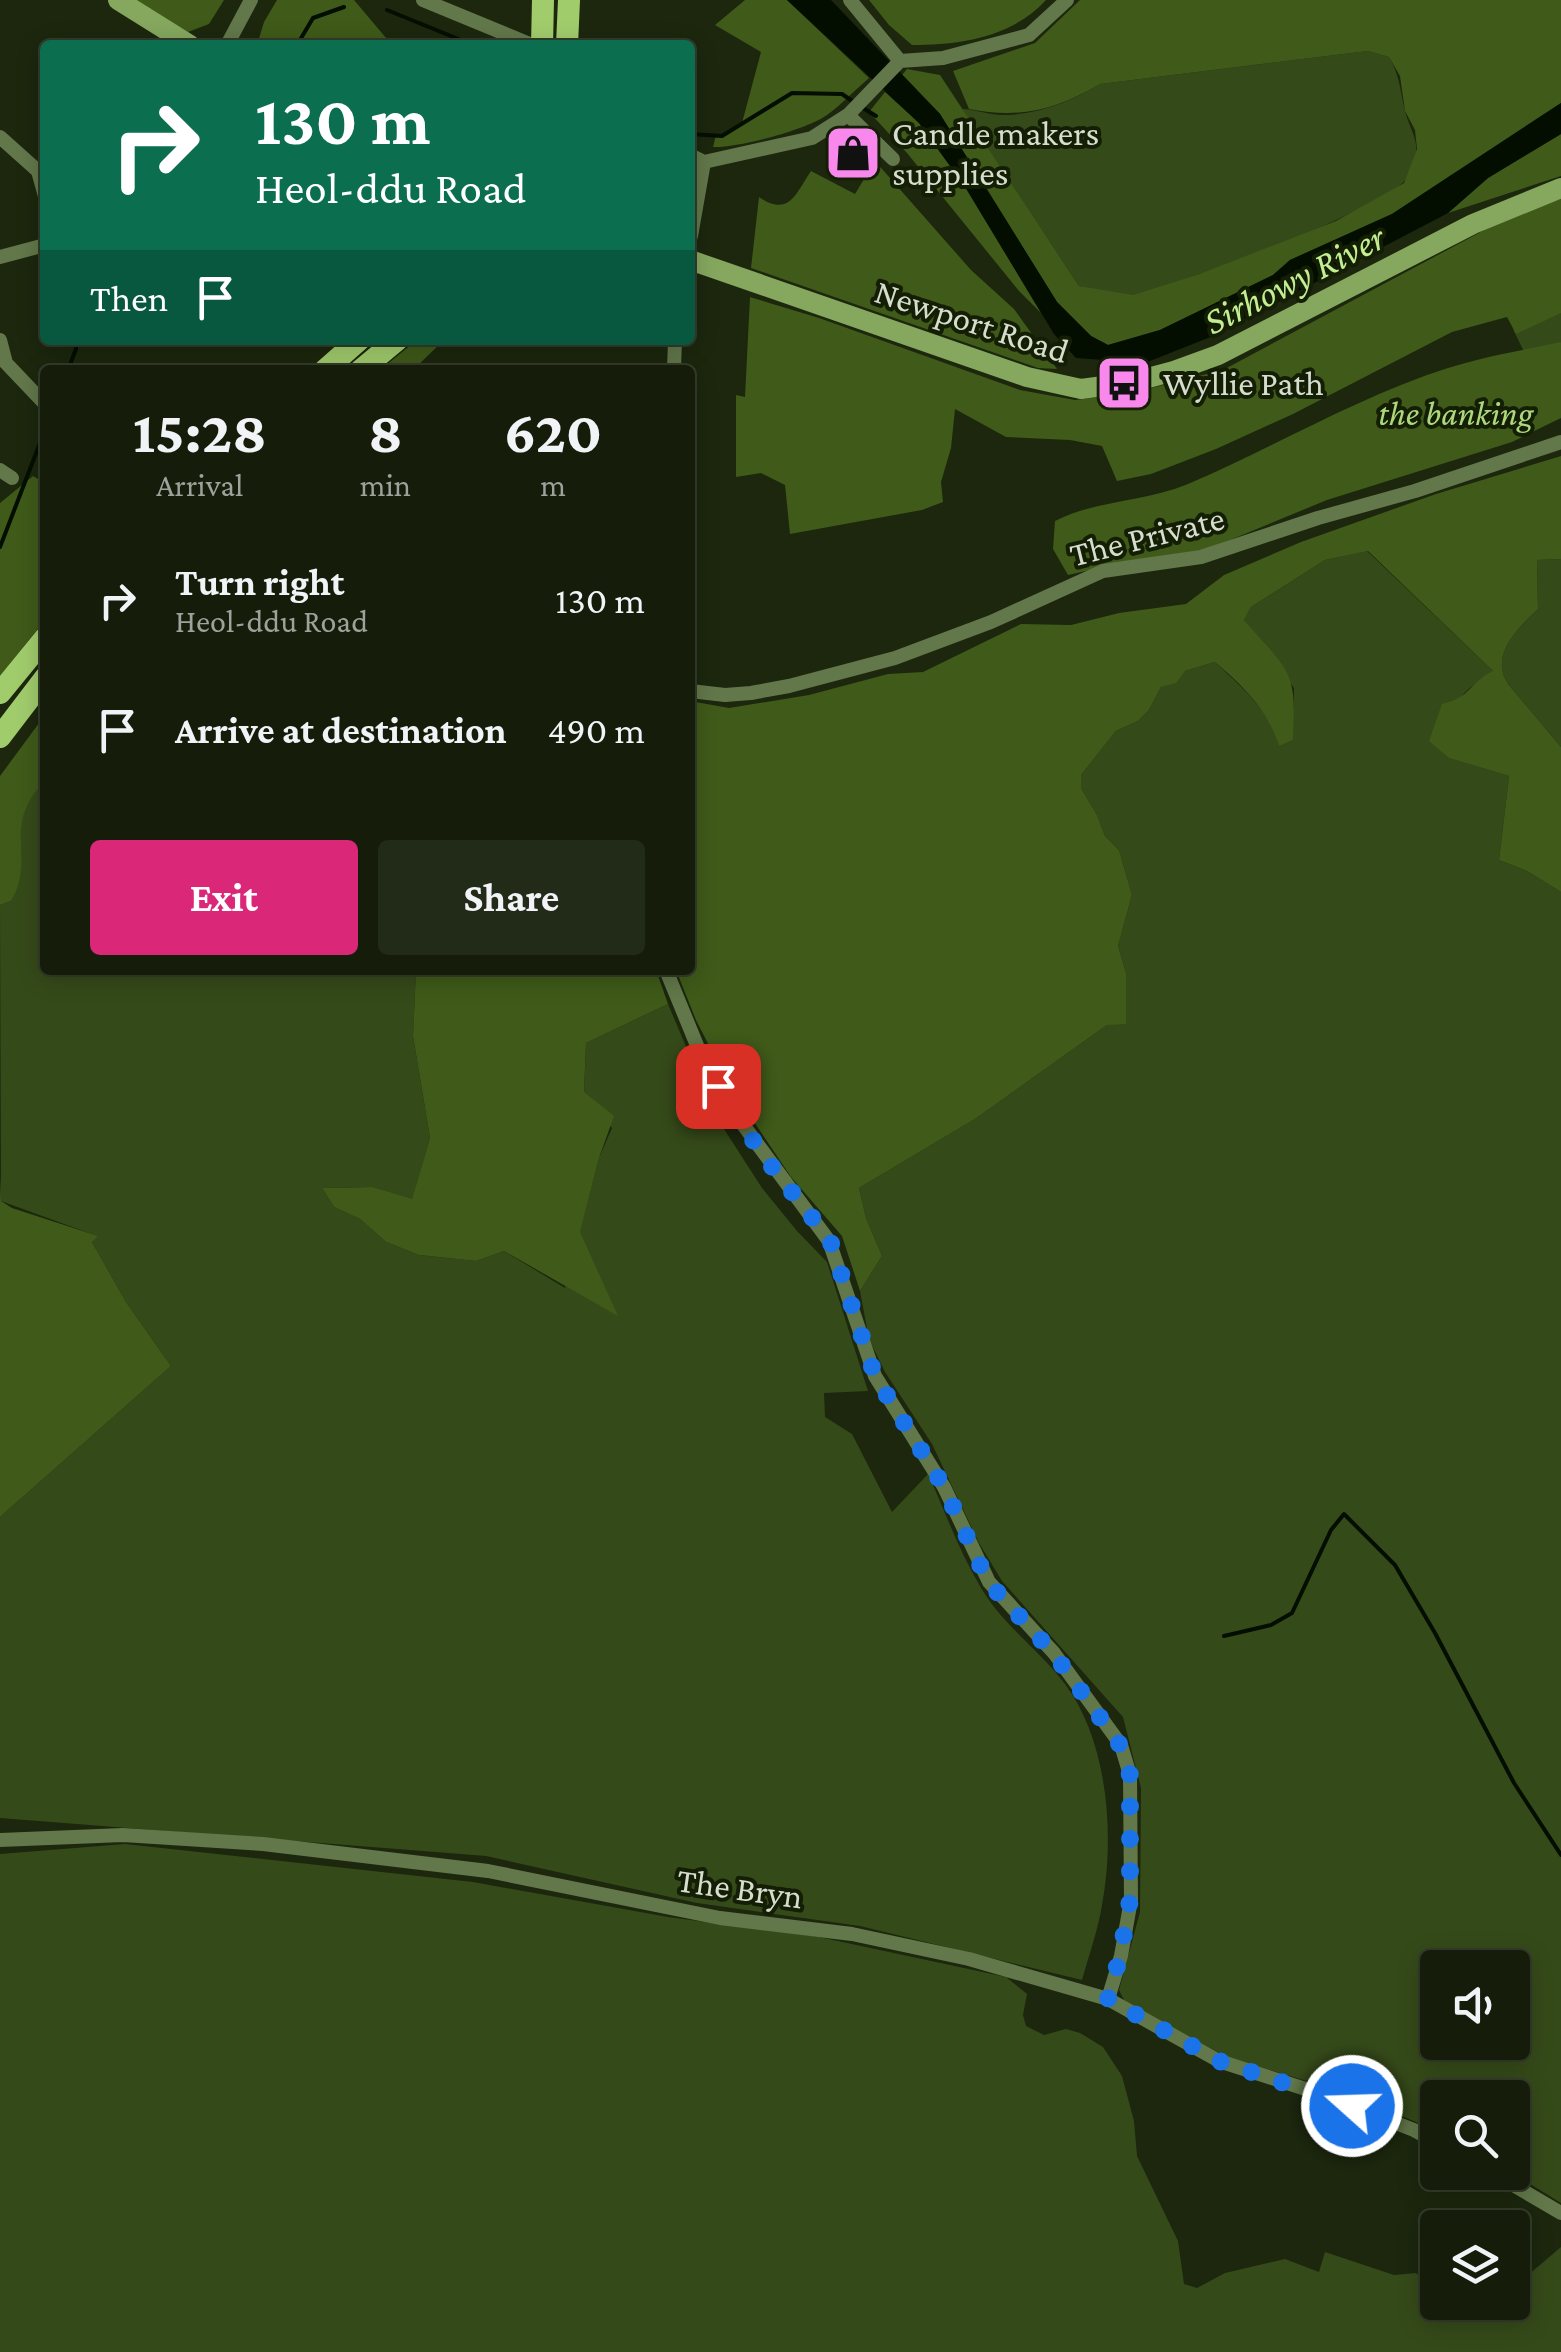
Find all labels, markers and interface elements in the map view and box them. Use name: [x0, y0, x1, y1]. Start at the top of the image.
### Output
icon: right: [90, 80, 220, 210]
text: 130 m: [255, 81, 431, 159]
place label: Candle makers supplies: [892, 114, 1099, 193]
shop icon: Candle makers supplies: [823, 123, 883, 183]
text: Heol-ddu Road: [255, 163, 526, 213]
water label: Sirhowy River: [1197, 215, 1393, 342]
icon: arrive: [188, 270, 243, 325]
street label: Newport Road: [870, 272, 1074, 371]
text: Then: [90, 277, 168, 319]
bus stop icon: Wyllie Path: [1094, 353, 1154, 413]
place label: Wyllie Path: [1163, 364, 1324, 403]
park label: the banking: [1379, 394, 1535, 433]
text: 15:28: [133, 398, 267, 465]
text: 8: [368, 398, 403, 465]
text: 620: [504, 398, 602, 465]
text: Arrival: [156, 467, 243, 503]
text: min: [360, 467, 411, 503]
text: m: [540, 467, 566, 503]
street label: The Private: [1066, 498, 1228, 574]
text: Turn right: [175, 561, 344, 603]
icon: right: [90, 573, 145, 628]
text: 130 m: [555, 579, 645, 621]
text: Heol-ddu Road: [175, 603, 368, 639]
icon: arrive: [90, 703, 145, 758]
text: Arrive at destination: [175, 709, 507, 751]
text: 490 m: [548, 709, 645, 751]
button: Exit: [90, 840, 358, 955]
button: Share: [378, 840, 645, 955]
pin: [676, 1044, 761, 1129]
icon: arrive: [691, 1059, 746, 1114]
street label: The Bryn: [675, 1860, 805, 1917]
map controls: [1420, 1950, 1530, 2320]
button: sound: [1420, 1950, 1530, 2060]
position arrow: [1300, 2054, 1404, 2158]
button: search: [1420, 2080, 1530, 2190]
button: layers: [1420, 2210, 1530, 2320]

